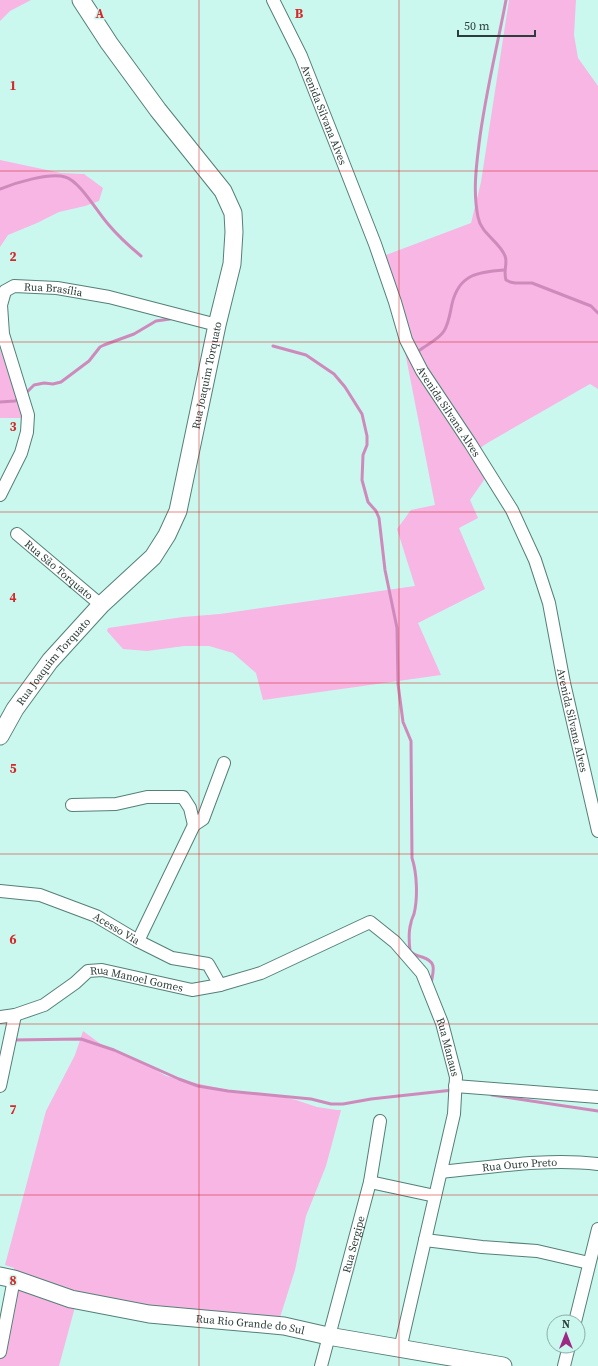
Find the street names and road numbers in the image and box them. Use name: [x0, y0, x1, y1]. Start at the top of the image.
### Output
street label: Avenida Silvana Alves: [297, 63, 350, 167]
street label: Rua Brasília: [24, 279, 84, 300]
street label: Rua Joaquim Torquato: [188, 320, 226, 431]
street label: Avenida Silvana Alves: [413, 364, 484, 460]
street label: Rua São Torquato: [21, 537, 96, 603]
street label: Rua Joaquim Torquato: [13, 615, 94, 709]
street label: Avenida Silvana Alves: [553, 667, 591, 774]
street label: Acesso Via: [90, 909, 143, 949]
street label: Rua Manoel Gomes: [90, 963, 185, 996]
street label: Rua Manaus: [433, 1015, 463, 1078]
street label: Rua Ouro Preto: [481, 1155, 557, 1176]
street label: Rua Sergipe: [339, 1214, 369, 1275]
street label: Rua Rio Grande do Sul: [195, 1311, 306, 1338]

